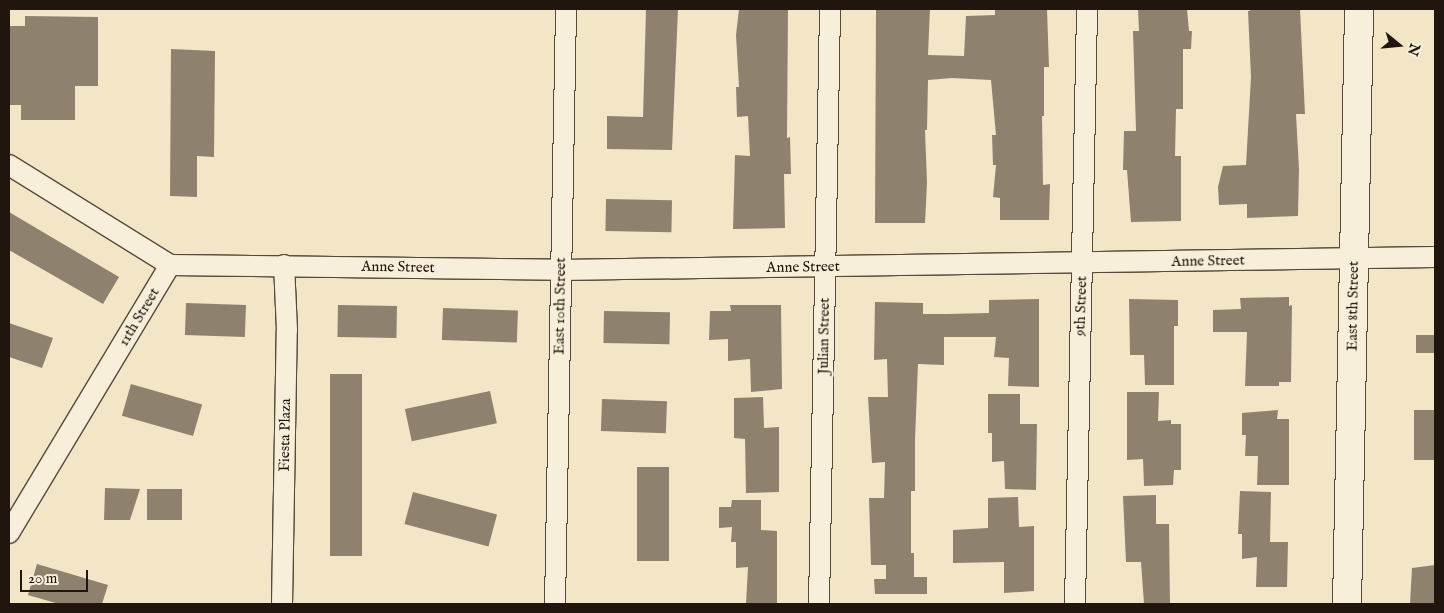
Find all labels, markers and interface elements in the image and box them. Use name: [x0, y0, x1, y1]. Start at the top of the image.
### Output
north arrow: [1374, 20, 1424, 70]
text: N: [1403, 41, 1424, 58]
street label: Anne Street: [1171, 251, 1245, 271]
street label: Anne Street: [361, 257, 435, 277]
street label: East 10th Street: [550, 257, 570, 355]
street label: Anne Street: [766, 257, 840, 277]
street label: East 8th Street: [1343, 261, 1363, 351]
street label: 9th Street: [1071, 276, 1091, 336]
street label: 11th Street: [115, 285, 163, 349]
street label: Julian Street: [814, 298, 834, 374]
street label: Fiesta Plaza: [275, 398, 295, 472]
scale bar: [22, 560, 90, 592]
text: 20 m: [28, 569, 57, 588]

